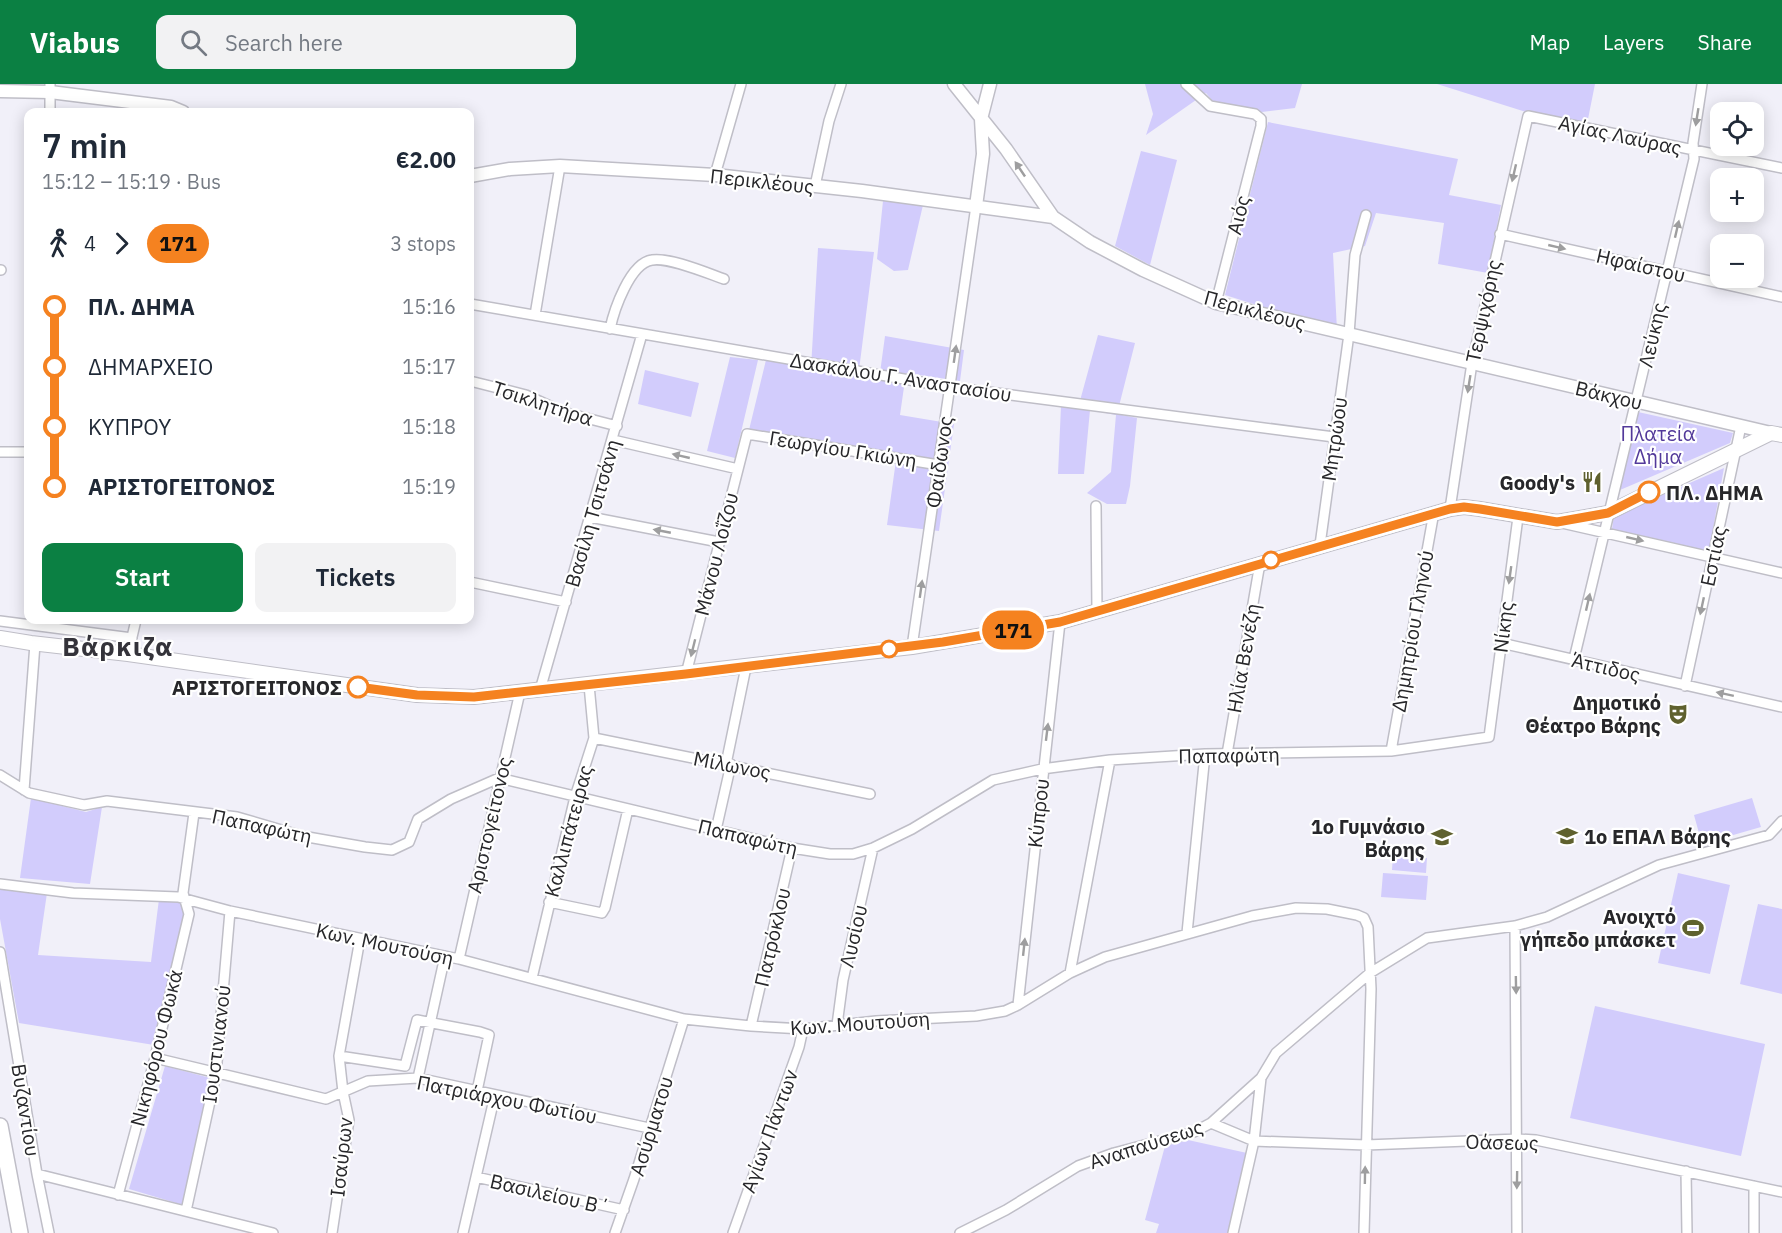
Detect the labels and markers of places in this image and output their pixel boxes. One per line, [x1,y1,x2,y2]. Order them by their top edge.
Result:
place label: Goody's [1499,469,1575,496]
restaurant icon: Goody's [1580,470,1604,494]
place label: ΠΛ. ΔΗΜΑ [1666,479,1763,506]
marker: ΠΛ. ΔΗΜΑ [1638,481,1660,503]
unlabelled marker [1262,551,1280,569]
unlabelled marker [880,640,898,658]
place label: ΑΡΙΣΤΟΓΕΙΤΟΝΟΣ [172,674,342,701]
marker: ΑΡΙΣΤΟΓΕΙΤΟΝΟΣ [347,676,369,698]
place label: Δημοτικό Θέατρο Βάρης [1525,689,1661,739]
theatre icon: Δημοτικό Θέατρο Βάρης [1666,702,1690,726]
place label: 1ο Γυμνάσιο Βάρης [1311,813,1425,863]
place label: 1ο ΕΠΑΛ Βάρης [1584,823,1731,850]
school or university icon: 1ο ΕΠΑΛ Βάρης [1555,824,1579,848]
school or university icon: 1ο Γυμνάσιο Βάρης [1430,825,1454,849]
place label: Ανοιχτό γήπεδο μπάσκετ [1520,903,1676,953]
sports icon: Ανοιχτό γήπεδο μπάσκετ [1681,916,1705,940]

